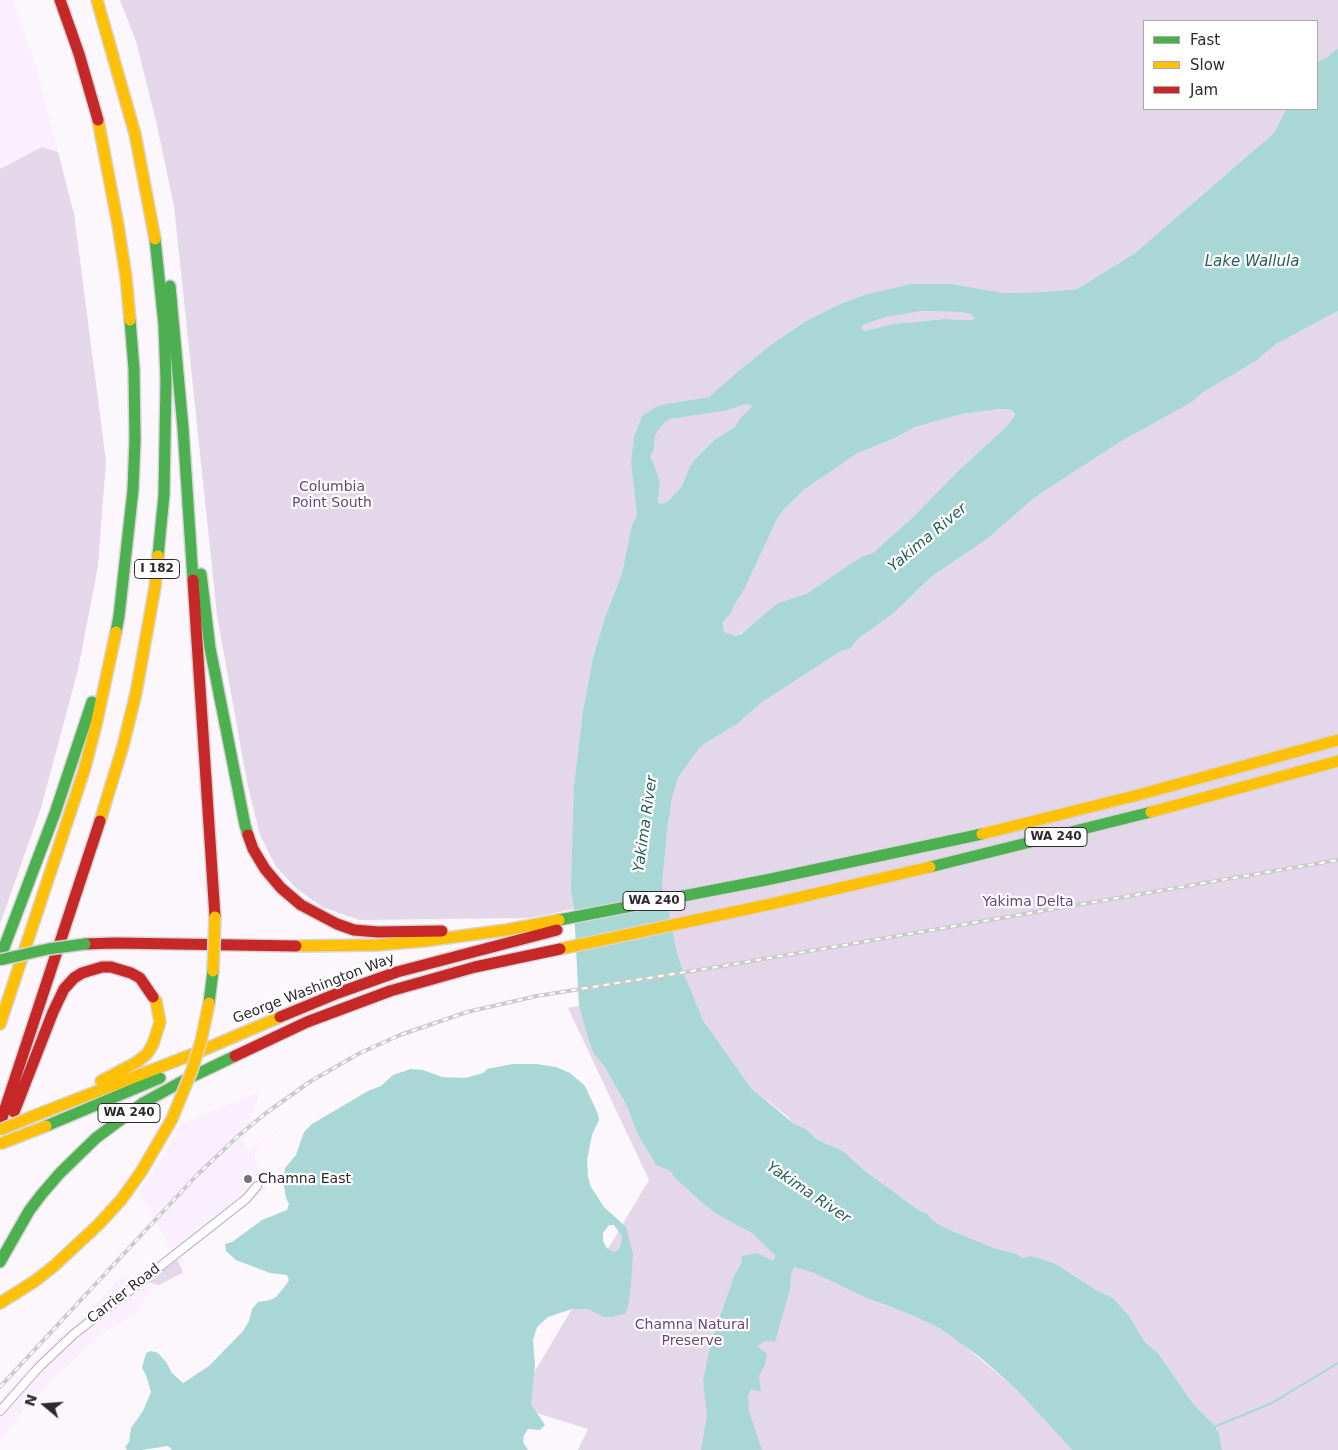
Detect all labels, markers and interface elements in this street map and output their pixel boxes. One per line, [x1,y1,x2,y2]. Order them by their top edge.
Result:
legend [1143,20,1318,110]
text: Fast [1190,31,1220,49]
text: Slow [1190,56,1225,74]
text: Jam [1190,81,1218,99]
water label: Lake Wallula [1205,253,1299,271]
park label: Columbia Point South [292,479,372,512]
water label: Yakima River [885,500,971,576]
road number: I 182 [134,560,180,578]
water label: Yakima River [630,775,662,873]
road number: WA 240 [1025,828,1087,846]
road number: WA 240 [623,891,685,910]
park label: Yakima Delta [982,894,1074,910]
street label: George Washington Way [231,950,397,1028]
road number: WA 240 [98,1104,160,1122]
water label: Yakima River [763,1158,853,1228]
place label: Chamna East [258,1171,351,1187]
marker: Chamna East [242,1173,254,1185]
street label: Carrier Road [84,1260,164,1328]
park label: Chamna Natural Preserve [635,1317,749,1350]
north arrow [20,1380,70,1430]
text: N [21,1392,40,1408]

